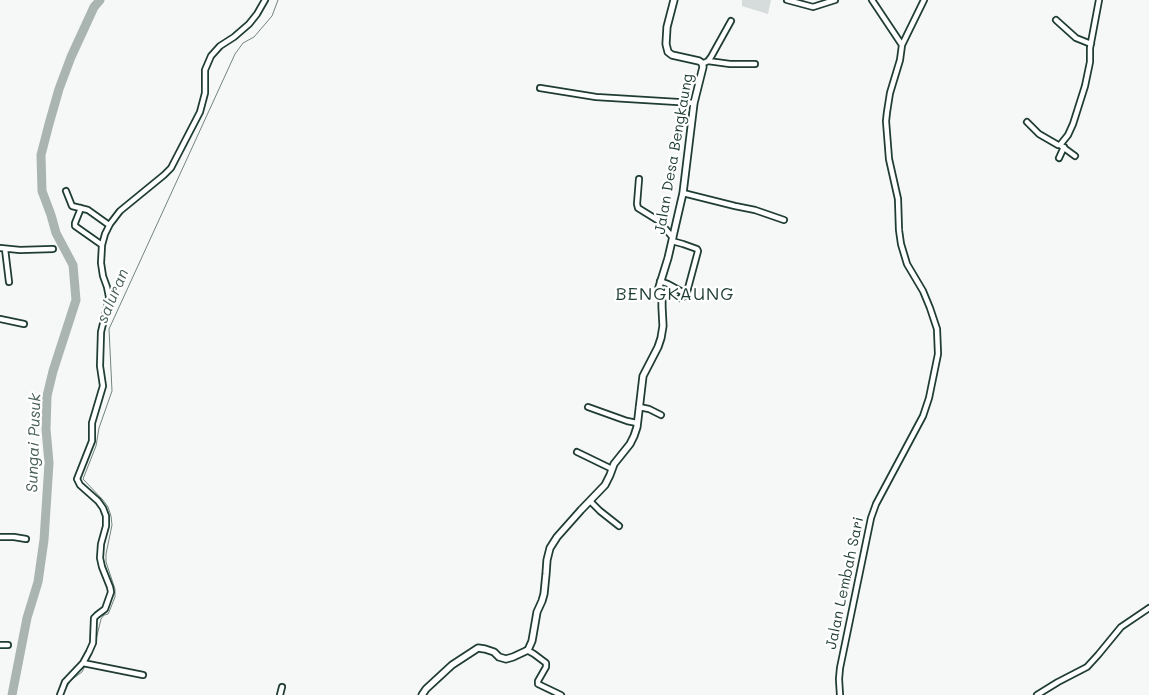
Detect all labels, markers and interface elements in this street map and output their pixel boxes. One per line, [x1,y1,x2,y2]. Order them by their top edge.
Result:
street label: Jalan Desa Bengkaung [651,72,697,236]
water label: saluran [93,266,133,326]
district label: BENGKAUNG [614,283,736,305]
water label: Sungai Pusuk [23,393,45,493]
street label: Jalan Lembah Sari [822,515,868,651]

